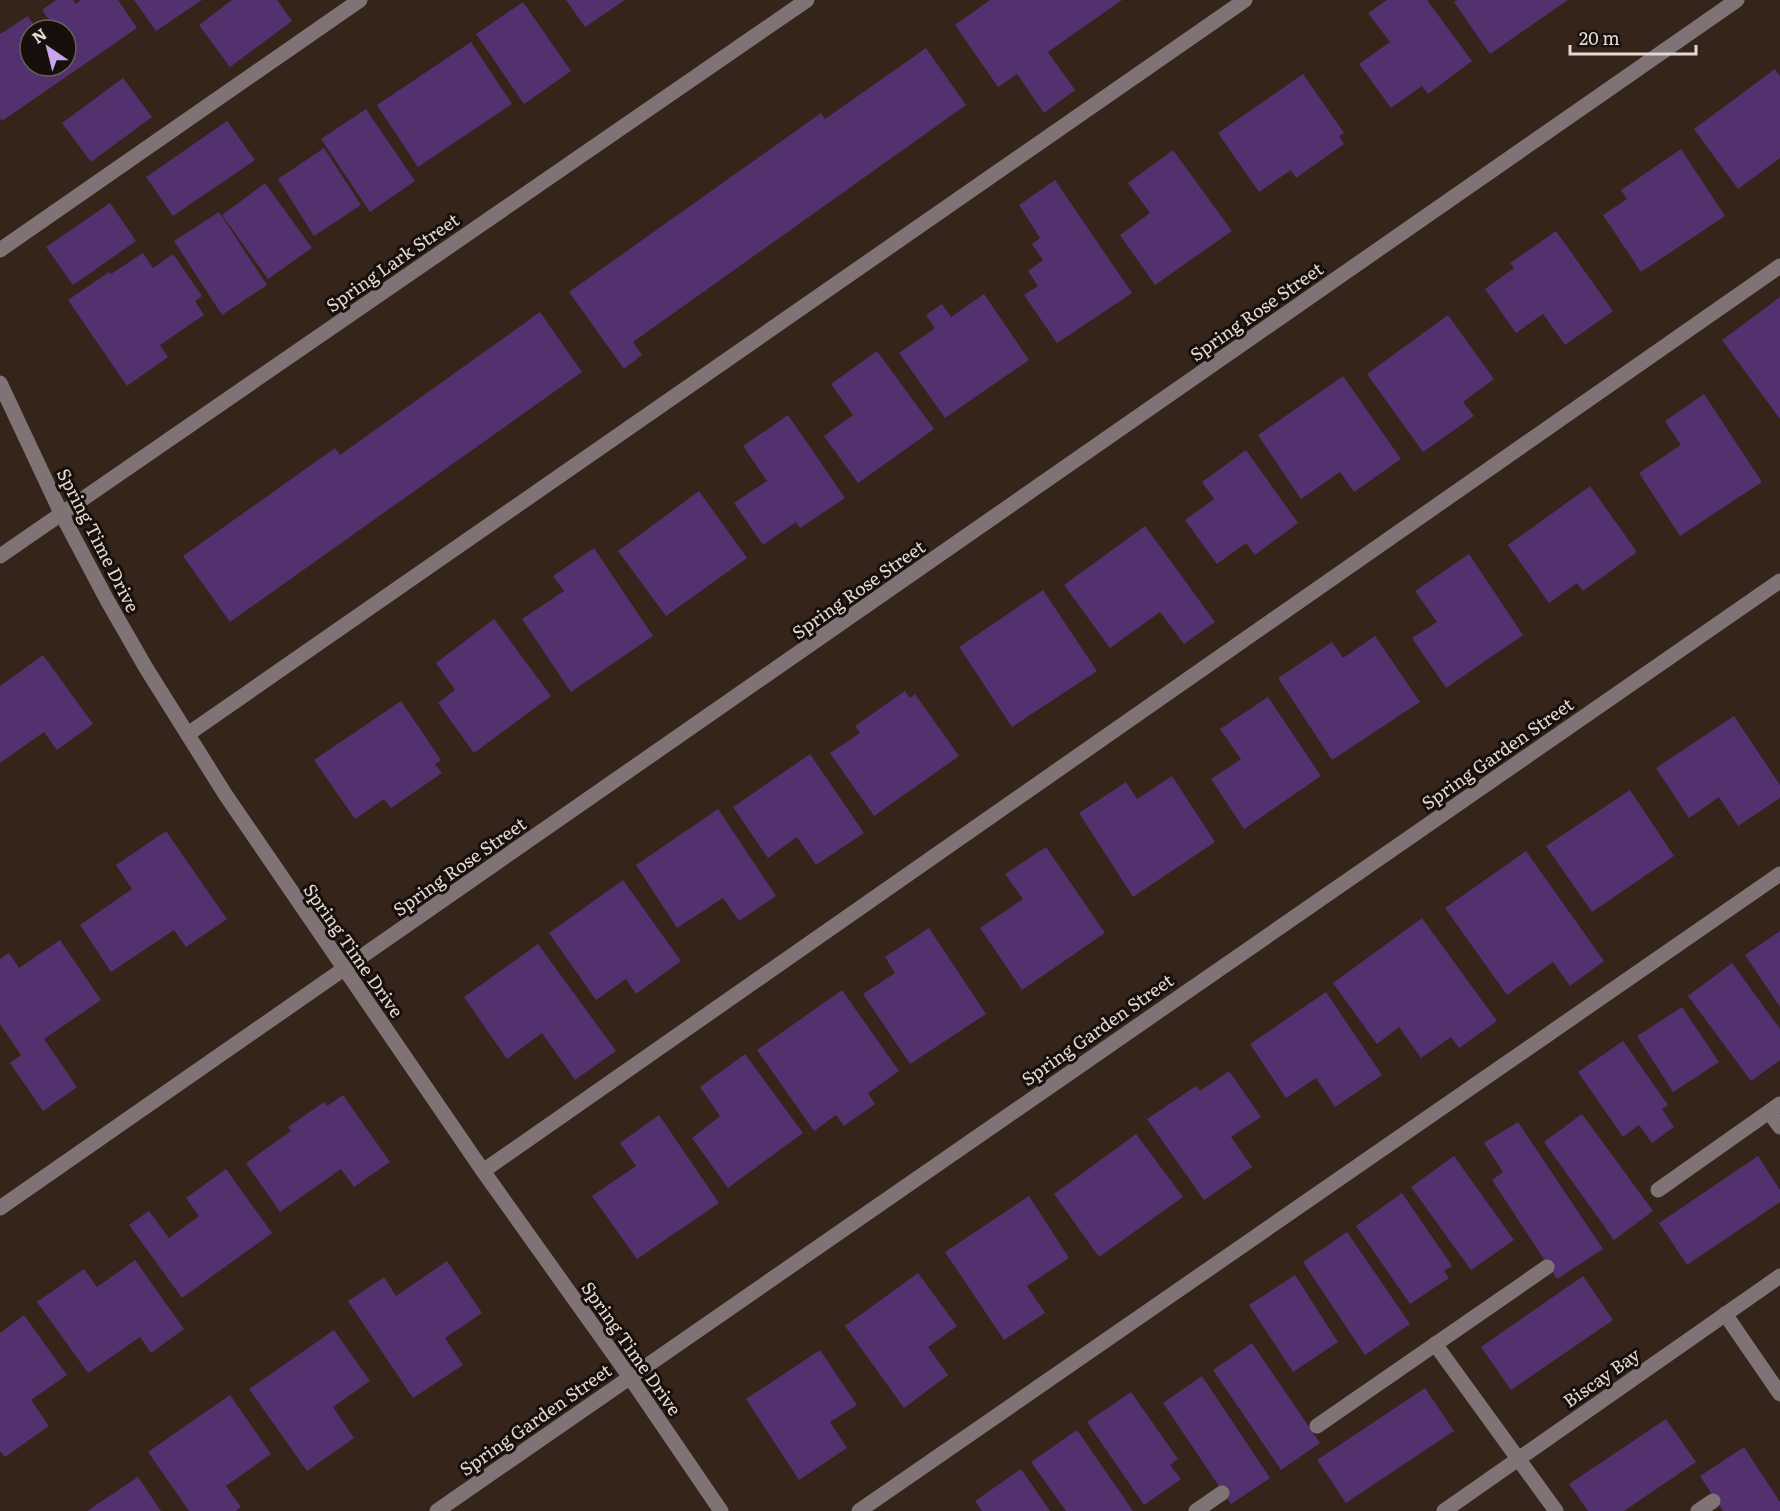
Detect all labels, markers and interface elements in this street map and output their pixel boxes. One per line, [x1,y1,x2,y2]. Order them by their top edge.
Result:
north arrow [18,18,78,78]
scale bar [1570,18,1696,56]
text: N [26,21,51,49]
text: 20 m [1579,24,1620,51]
street label: Spring Lark Street [320,206,465,318]
street label: Spring Rose Street [1184,254,1329,367]
street label: Spring Time Drive [51,463,147,617]
street label: Spring Rose Street [786,532,931,645]
street label: Spring Garden Street [1415,690,1579,816]
street label: Spring Rose Street [387,809,532,922]
street label: Spring Time Drive [298,877,410,1023]
street label: Spring Garden Street [1015,966,1179,1092]
street label: Spring Time Drive [576,1275,688,1421]
street label: Biscay Bay [1557,1340,1646,1413]
street label: Spring Garden Street [453,1356,617,1482]

